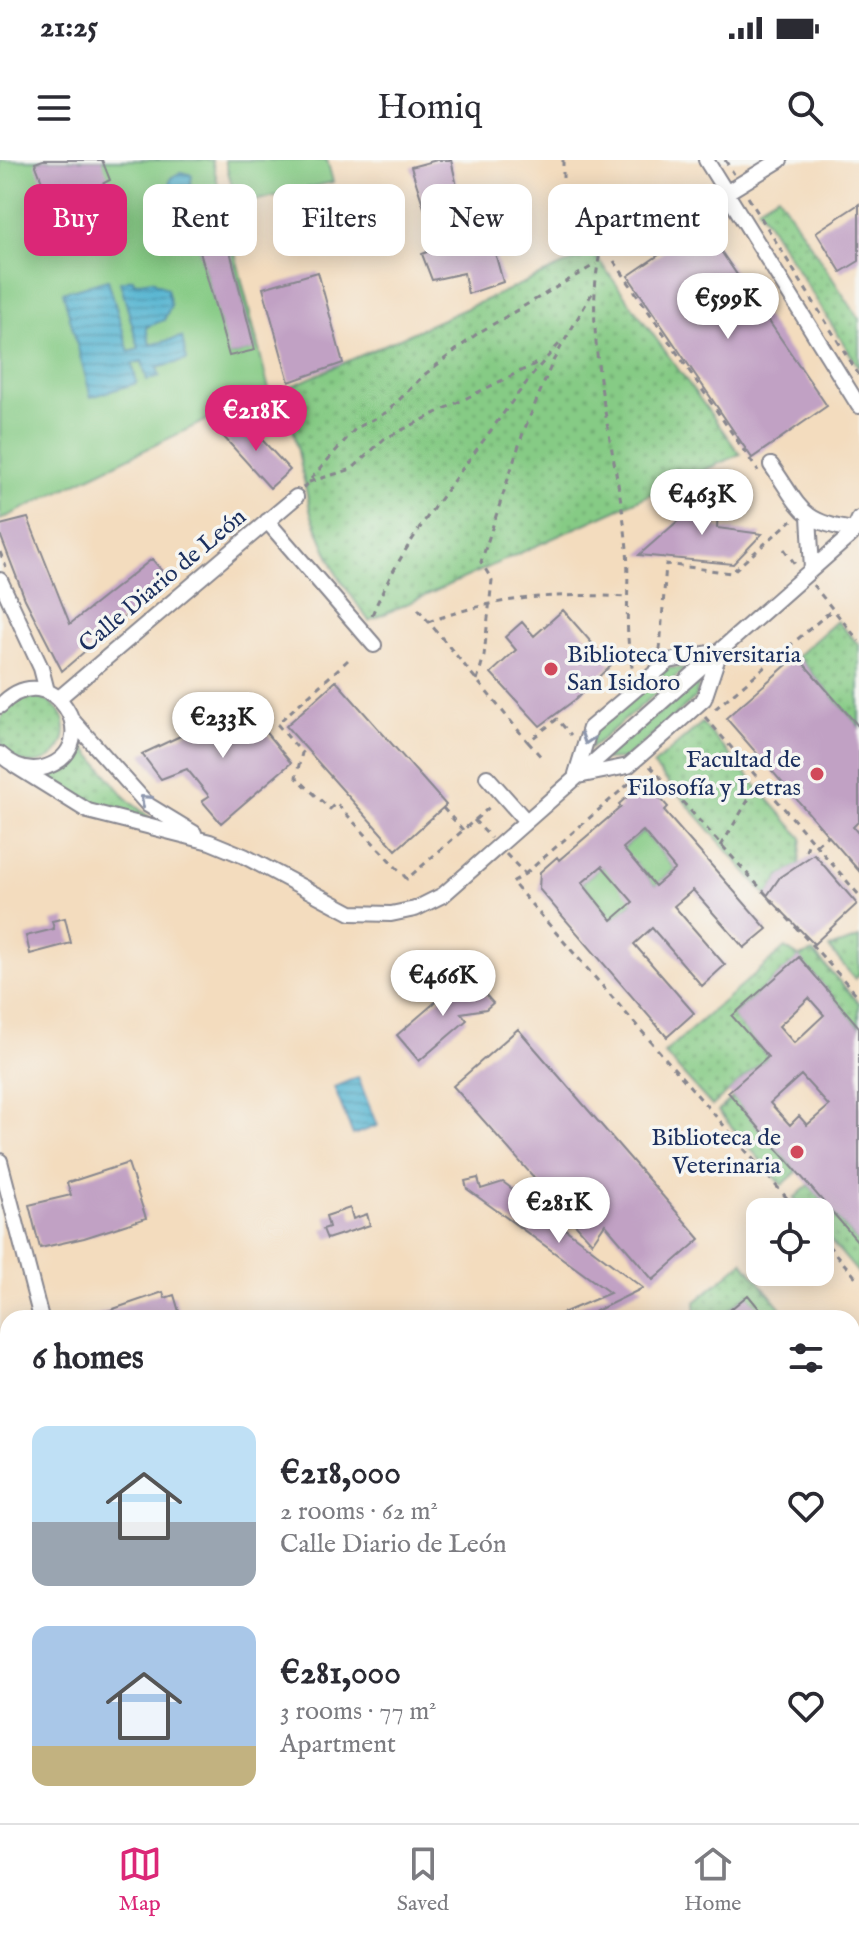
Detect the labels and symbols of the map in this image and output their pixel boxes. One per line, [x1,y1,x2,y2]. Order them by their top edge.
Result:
pin: €599K [672,273,784,341]
pin: €218K [200,385,312,453]
pin: €463K [646,469,758,537]
street label: Calle Diario de León [73,502,253,660]
place label: Biblioteca Universitaria San Isidoro [567,640,802,699]
marker: Biblioteca Universitaria San Isidoro [542,660,560,678]
pin: €233K [167,692,279,760]
one-way arrow [581,732,597,746]
place label: Facultad de Filosofía y Letras [627,745,801,804]
marker: Facultad de Filosofía y Letras [808,765,826,783]
one-way arrow [139,795,154,810]
pin: €466K [387,950,499,1018]
place label: Biblioteca de Veterinaria [651,1123,782,1182]
marker: Biblioteca de Veterinaria [788,1143,806,1161]
pin: €281K [503,1177,615,1245]

